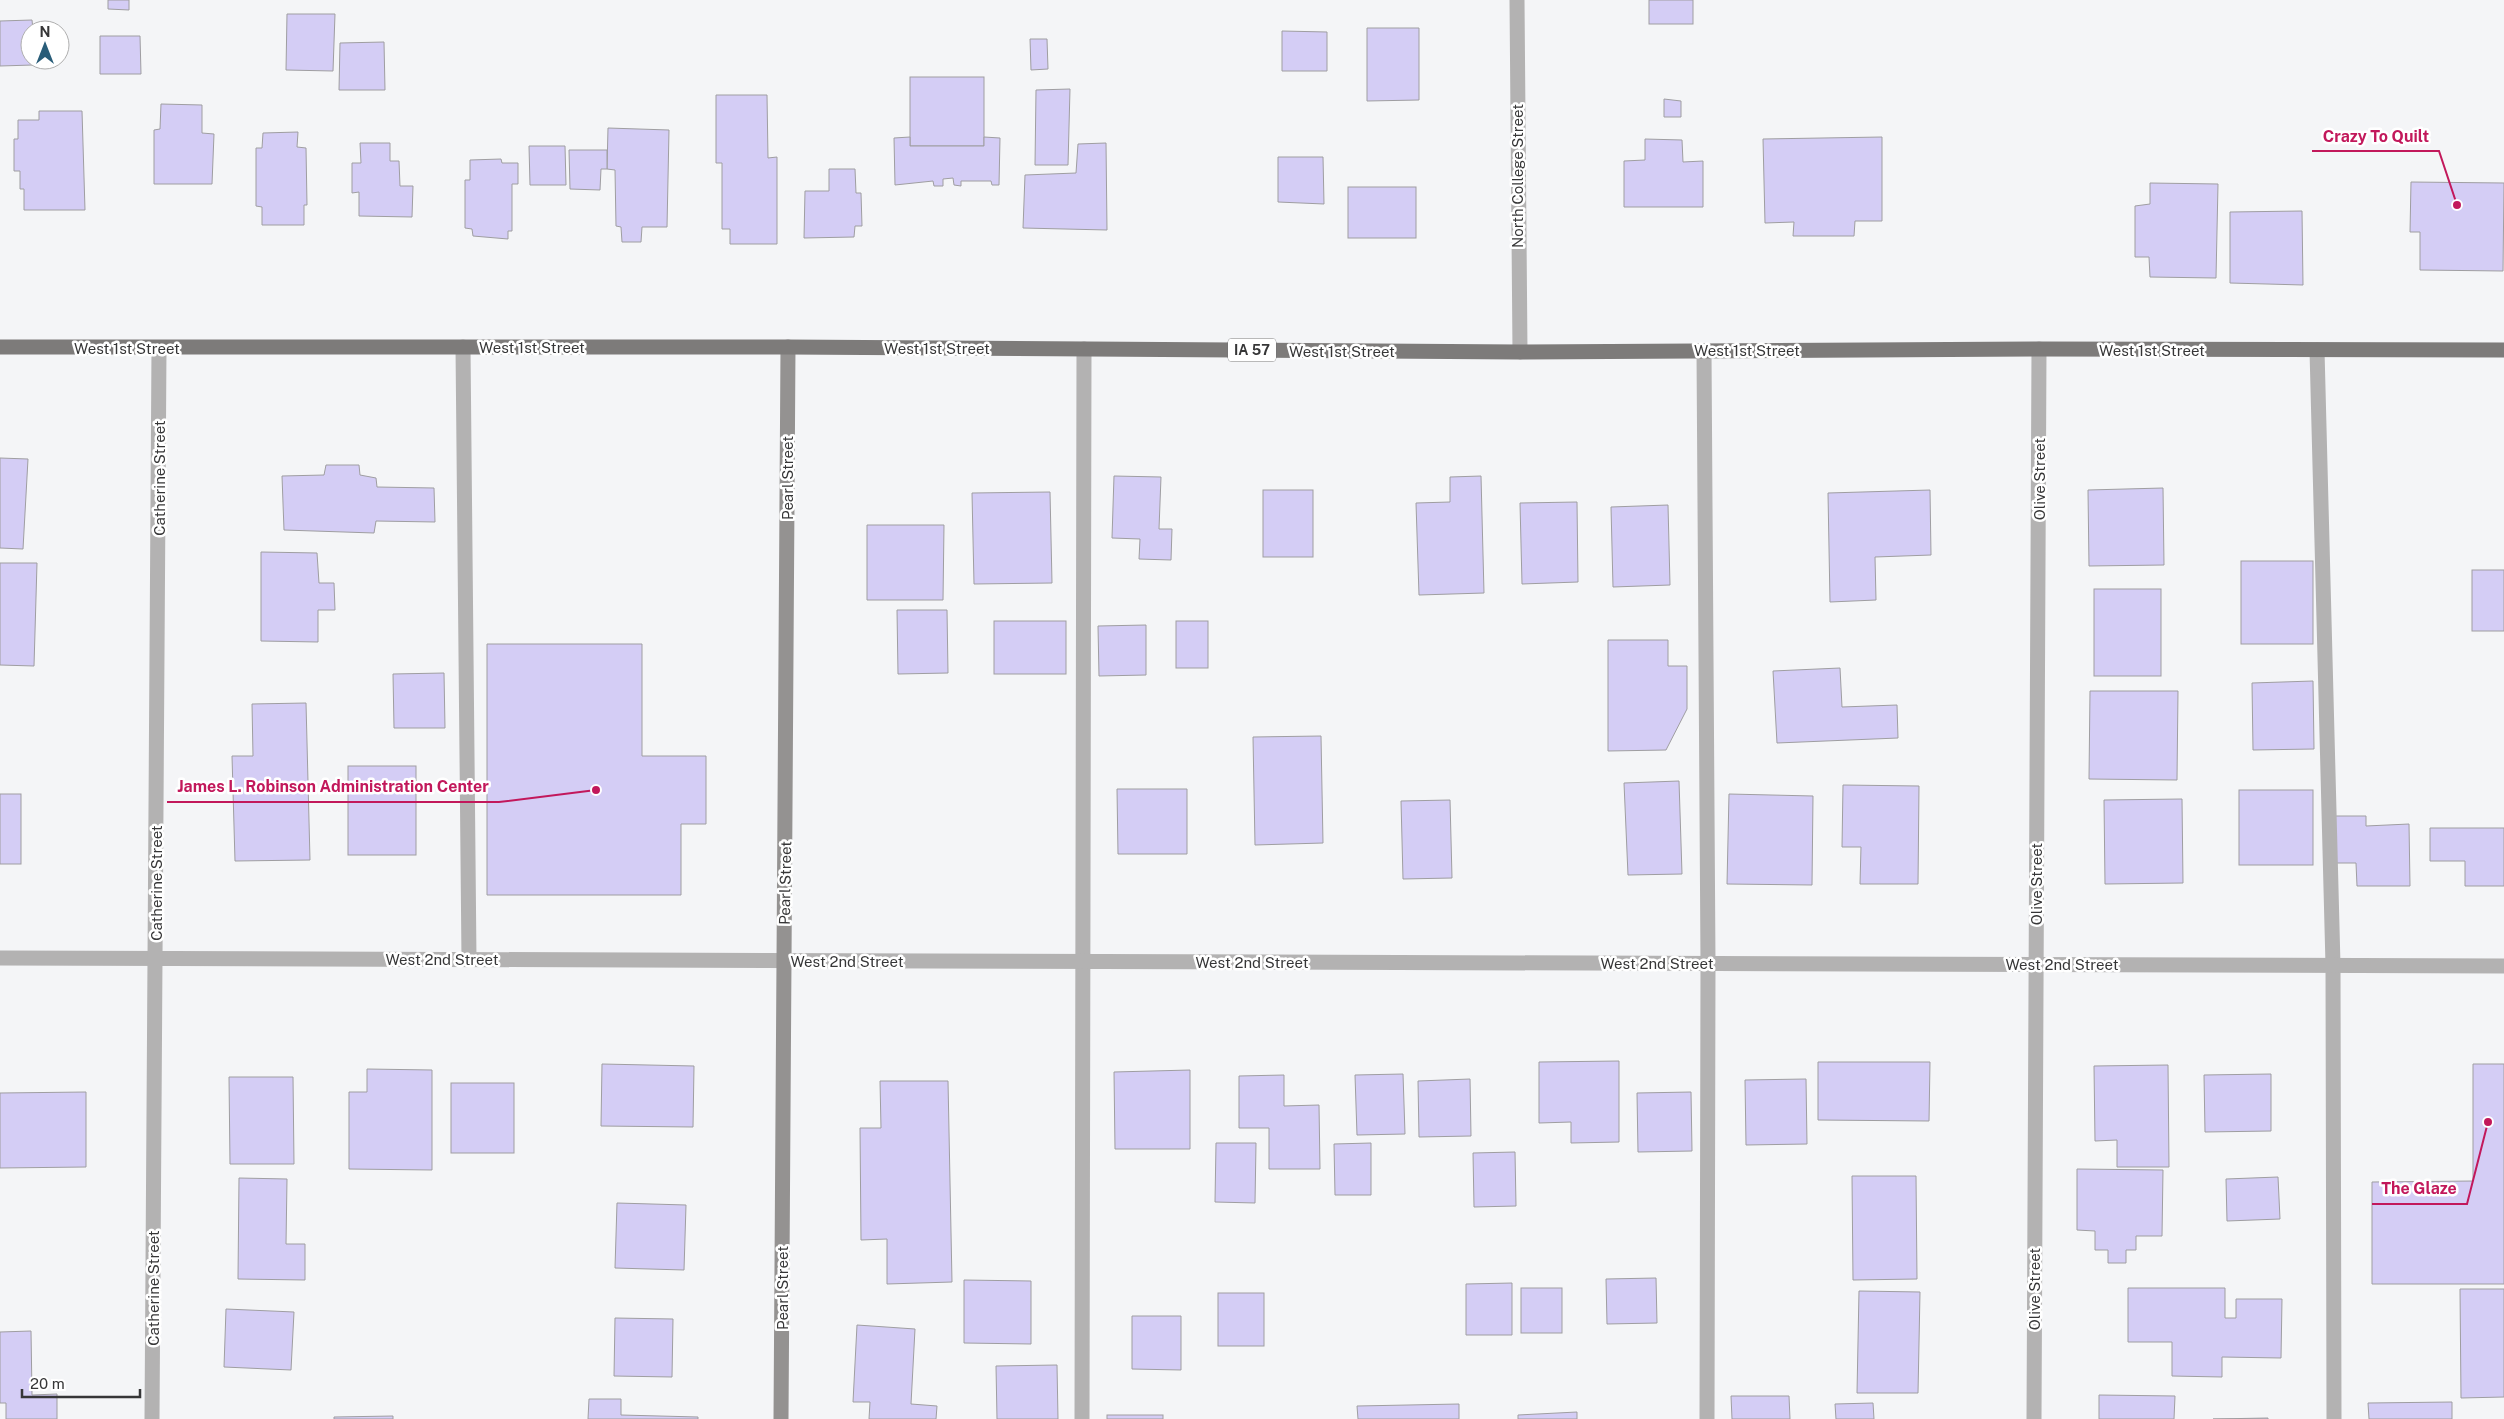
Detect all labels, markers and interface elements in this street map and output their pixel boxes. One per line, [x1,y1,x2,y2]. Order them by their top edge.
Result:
north arrow [20,20,70,70]
text: N [40,24,50,40]
street label: North College Street [1509,104,1526,248]
callout: Crazy To Quilt [2312,120,2439,151]
text: Crazy To Quilt [2323,127,2430,146]
road number: IA 57 [1228,338,1276,362]
street label: West 1st Street [479,339,585,356]
street label: West 1st Street [74,340,180,357]
street label: West 1st Street [884,340,990,357]
street label: West 1st Street [1694,342,1800,359]
street label: West 1st Street [2099,342,2205,359]
street label: West 1st Street [1289,343,1395,360]
street label: Catherine Street [151,420,168,536]
street label: Pearl Street [779,436,796,520]
street label: Olive Street [2031,438,2048,520]
callout: James L. Robinson Administration Center [167,771,499,802]
text: James L. Robinson Administration Center [177,777,489,796]
street label: Catherine Street [148,825,165,941]
street label: Pearl Street [776,841,794,925]
street label: Olive Street [2028,843,2045,925]
street label: West 2nd Street [386,951,499,968]
street label: West 2nd Street [791,953,904,970]
street label: West 2nd Street [1196,954,1309,971]
street label: West 2nd Street [1601,955,1714,972]
street label: West 2nd Street [2006,956,2119,973]
callout: The Glaze [2372,1173,2467,1204]
text: The Glaze [2381,1179,2457,1198]
street label: Catherine Street [145,1230,162,1346]
street label: Pearl Street [774,1246,791,1330]
street label: Olive Street [2026,1248,2043,1330]
scale bar [22,1366,140,1398]
text: 20 m [30,1375,65,1392]

